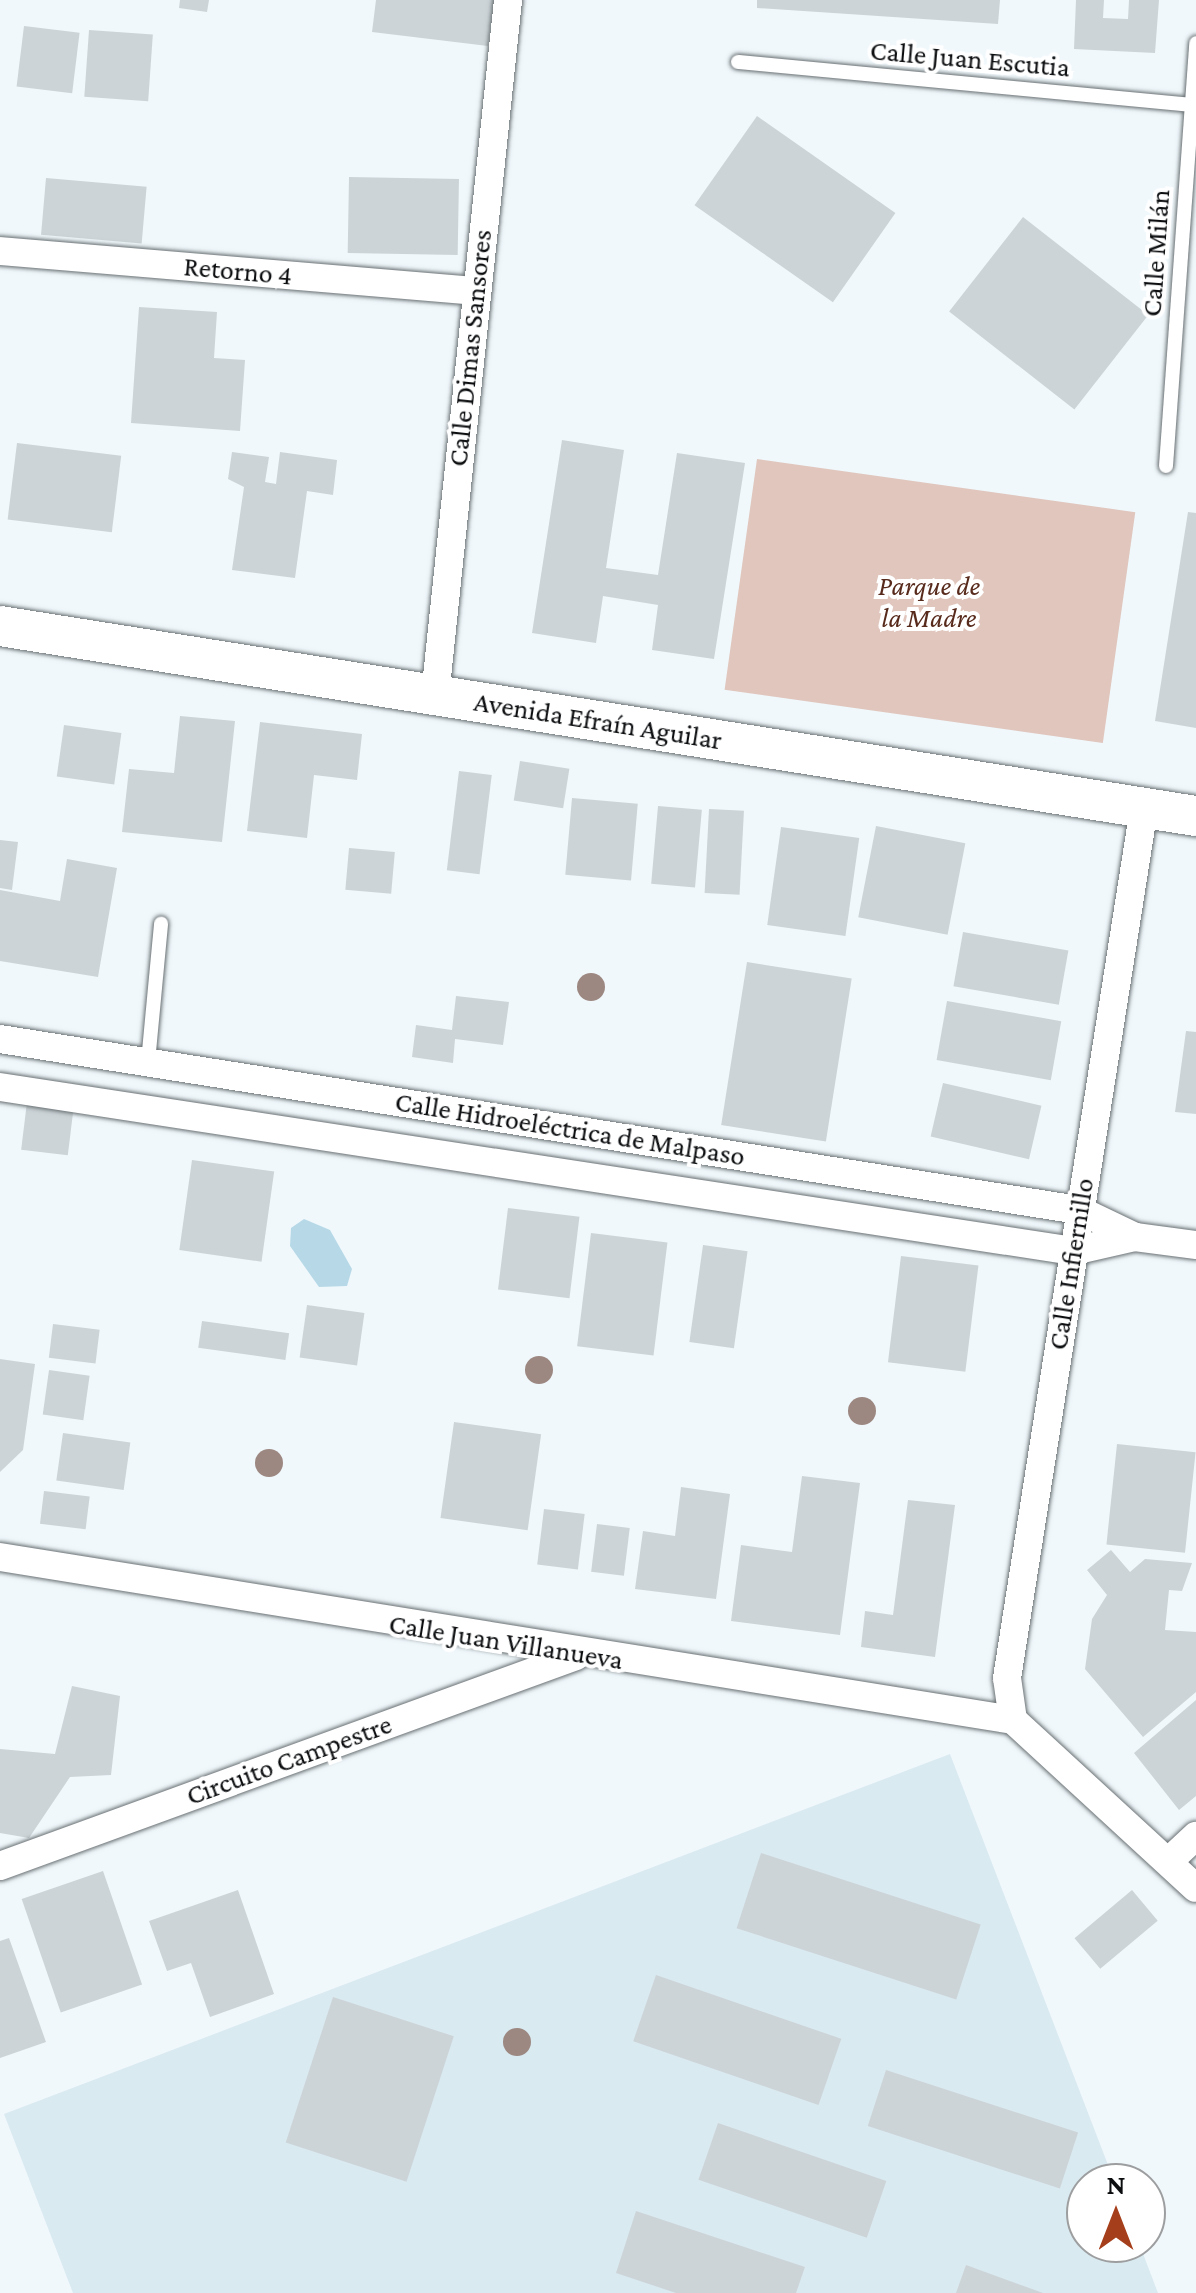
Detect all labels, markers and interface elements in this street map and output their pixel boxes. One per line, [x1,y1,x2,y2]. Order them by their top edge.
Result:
street label: Calle Juan Escutia [869,34,1071,84]
street label: Calle Milán [1135,188,1177,318]
street label: Calle Dimas Sansores [441,228,499,468]
street label: Retorno 4 [182,250,294,292]
park label: Parque de la Madre [878,569,980,635]
street label: Avenida Efraín Aguilar [472,685,724,757]
street label: Calle Hidroeléctrica de Malpaso [393,1085,747,1173]
street label: Calle Infiernillo [1041,1176,1101,1352]
street label: Calle Juan Villanueva [387,1607,625,1677]
street label: Circuito Campestre [182,1707,396,1813]
north arrow [1066,2163,1166,2263]
text: N [1106,2169,1126,2200]

